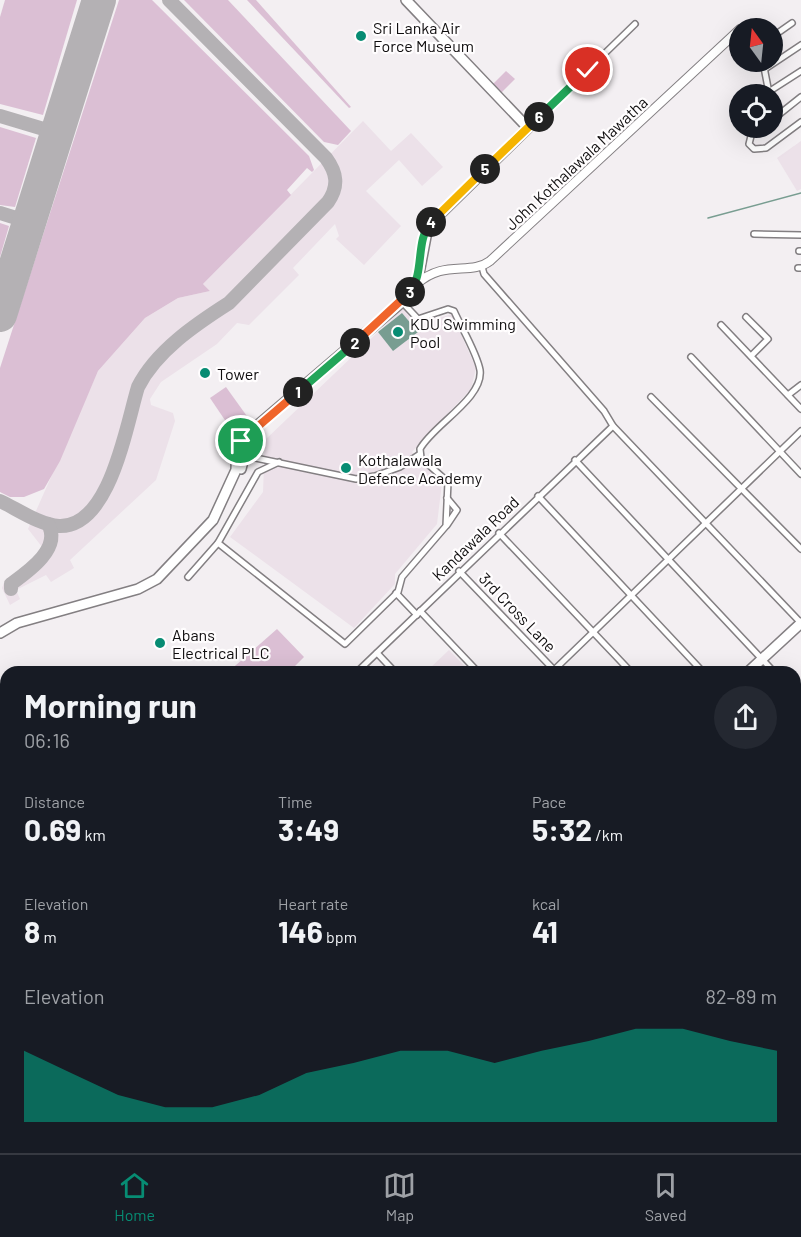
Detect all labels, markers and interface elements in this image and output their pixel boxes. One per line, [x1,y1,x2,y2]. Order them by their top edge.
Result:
place label: Sri Lanka Air Force Museum [373,18,474,55]
north arrow [729,18,783,72]
map controls [729,18,783,138]
marker: Sri Lanka Air Force Museum [354,29,368,43]
pin [562,44,613,95]
icon: check [571,53,604,86]
button: locate [729,84,783,138]
street label: John Kothalawala Mawatha [501,92,651,234]
pin: 6 [524,102,554,132]
text: 6 [535,107,543,126]
pin: 5 [470,154,500,184]
text: 5 [481,159,489,178]
pin: 4 [416,207,446,237]
text: 4 [426,212,436,231]
pin: 3 [395,277,425,307]
text: 3 [406,282,414,301]
place label: KDU Swimming Pool [410,314,516,351]
marker: KDU Swimming Pool [391,325,405,339]
pin: 2 [340,328,370,358]
text: 2 [351,333,359,352]
place label: Tower [217,364,259,383]
marker: Tower [198,366,212,380]
pin: 1 [283,377,313,407]
text: 1 [295,382,301,401]
pin [215,415,266,466]
icon: arrive [224,424,257,457]
place label: Kothalawala Defence Academy [358,450,483,487]
marker: Kothalawala Defence Academy [339,461,353,475]
street label: Kandawala Road [428,492,522,584]
street label: 3rd Cross Lane [475,568,561,656]
place label: Abans Electrical PLC [172,625,270,662]
marker: Abans Electrical PLC [153,636,167,650]
text: Morning run [24,685,197,725]
button: share [714,686,777,749]
text: 06:16 [24,728,70,752]
text: Distance [24,792,85,811]
text: Time [278,792,313,811]
text: Pace [532,792,566,811]
text: 0.69 [24,811,81,847]
text: 3:49 [278,811,339,847]
text: 5:32 [532,811,592,847]
text: km [81,825,106,844]
text: /km [592,825,623,844]
text: Elevation [24,894,88,913]
text: Heart rate [278,894,348,913]
text: kcal [532,894,560,913]
text: 8 [24,913,40,949]
text: 146 [278,913,323,949]
text: 41 [532,913,558,949]
text: m [40,927,57,946]
text: bpm [323,927,357,946]
text: Elevation [24,984,105,1008]
text: 82–89 m [705,984,777,1008]
tab: Home [114,1169,155,1224]
tab: Map [383,1169,416,1224]
tab: Saved [645,1169,687,1224]

